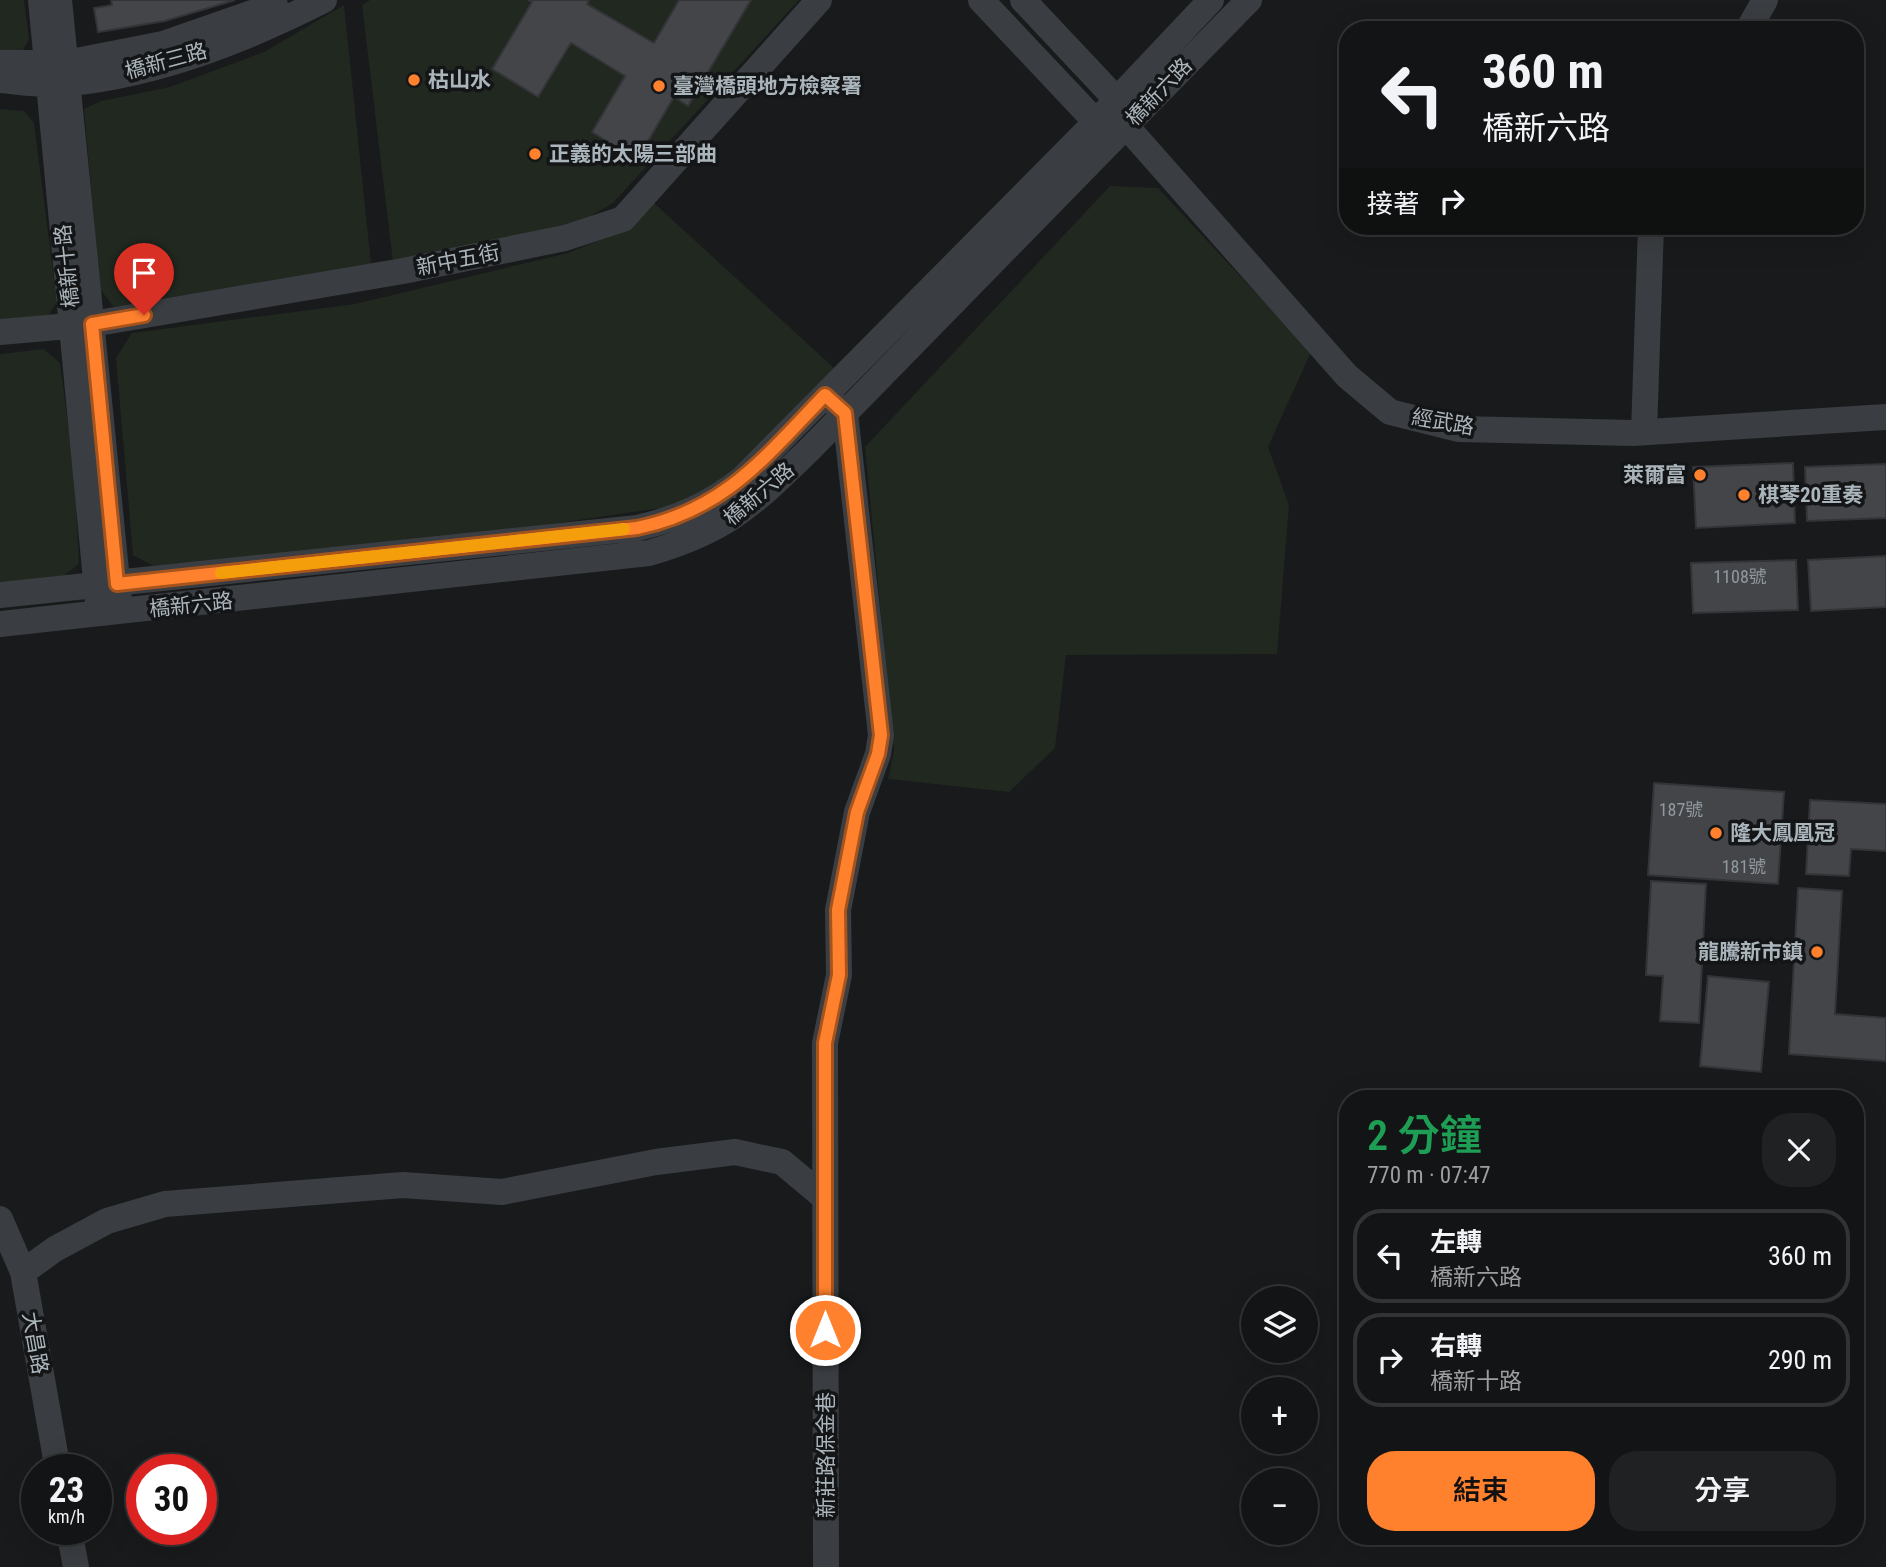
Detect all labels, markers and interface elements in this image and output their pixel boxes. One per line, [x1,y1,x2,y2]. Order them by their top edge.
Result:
street label: 橋新三路 [122,39,210,83]
text: 360 m [1482,43,1604,100]
icon: left [1367,49,1458,140]
street label: 橋新六路 [1121,53,1197,131]
place label: 枯山水 [428,68,491,92]
marker: 枯山水 [406,72,422,88]
place label: 臺灣橋頭地方檢察署 [673,74,862,98]
marker: 臺灣橋頭地方檢察署 [651,78,667,94]
text: 橋新六路 [1482,109,1610,147]
place label: 正義的太陽三部曲 [549,142,717,166]
marker: 正義的太陽三部曲 [527,146,543,162]
icon: right [1433,182,1471,220]
text: 接著 [1367,189,1419,219]
street label: 橋新十路 [51,223,83,309]
street label: 新中五街 [414,240,502,280]
pin [114,243,174,315]
icon: arrive [125,254,163,292]
street label: 經武路 [1410,405,1476,439]
street label: 橋新六路 [719,458,799,530]
place label: 萊爾富 [1623,463,1686,487]
marker: 萊爾富 [1692,467,1708,483]
place label: 棋琴20重奏 [1758,483,1863,507]
marker: 棋琴20重奏 [1736,487,1752,503]
house number: 1108號 [1713,566,1767,587]
street label: 橋新六路 [148,589,234,621]
house number: 187號 [1659,799,1703,820]
place label: 隆大鳳凰冠 [1730,821,1835,845]
marker: 隆大鳳凰冠 [1708,825,1724,841]
house number: 181號 [1722,856,1766,877]
place label: 龍騰新市鎮 [1698,940,1803,964]
marker: 龍騰新市鎮 [1809,944,1825,960]
text: 2 分鐘 [1367,1111,1482,1160]
button: close [1762,1113,1836,1187]
text: 770 m · 07:47 [1367,1162,1491,1189]
text: 左轉 [1430,1227,1482,1257]
icon: left [1371,1237,1409,1275]
text: 360 m [1768,1241,1832,1271]
text: 橋新六路 [1430,1264,1522,1291]
map controls [1241,1286,1318,1545]
button: layers [1241,1286,1318,1363]
position arrow [788,1293,862,1367]
street label: 大昌路 [18,1310,52,1376]
text: 右轉 [1430,1331,1482,1361]
icon: right [1371,1341,1409,1379]
text: 290 m [1768,1345,1832,1375]
text: 橋新十路 [1430,1368,1522,1395]
button: + [1241,1377,1318,1454]
street label: 新莊路保金巷 [814,1392,838,1518]
button: 結束 [1367,1451,1595,1531]
button: 分享 [1609,1451,1836,1531]
speed limit sign: 30 [126,1454,217,1545]
button: − [1241,1468,1318,1545]
text: 23 [49,1470,84,1511]
text: km/h [48,1506,85,1527]

